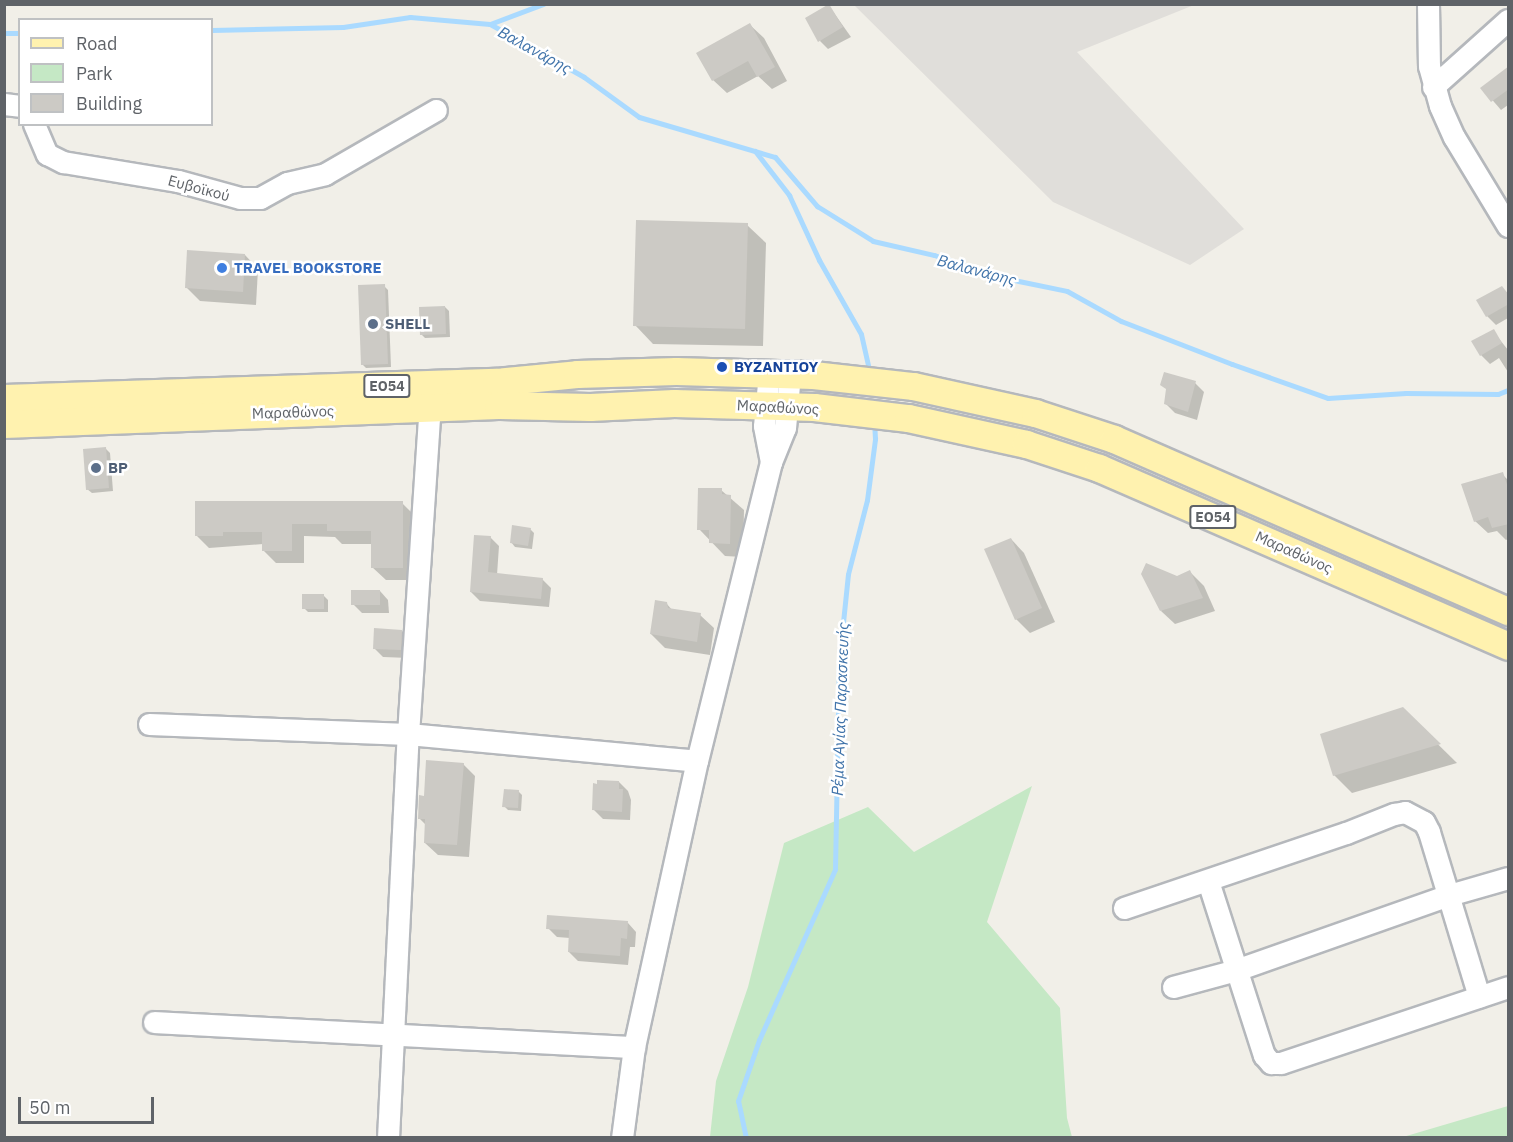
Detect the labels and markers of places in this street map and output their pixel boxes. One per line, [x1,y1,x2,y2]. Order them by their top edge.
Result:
place label: TRAVEL BOOKSTORE [234,259,382,277]
marker: TRAVEL BOOKSTORE [215,261,229,275]
place label: SHELL [385,315,430,333]
marker: SHELL [366,317,380,331]
place label: ΒΥΖΑΝΤΙΟΥ [734,358,818,376]
marker: ΒΥΖΑΝΤΙΟΥ [715,360,729,374]
place label: BP [108,459,128,477]
marker: BP [89,461,103,475]

